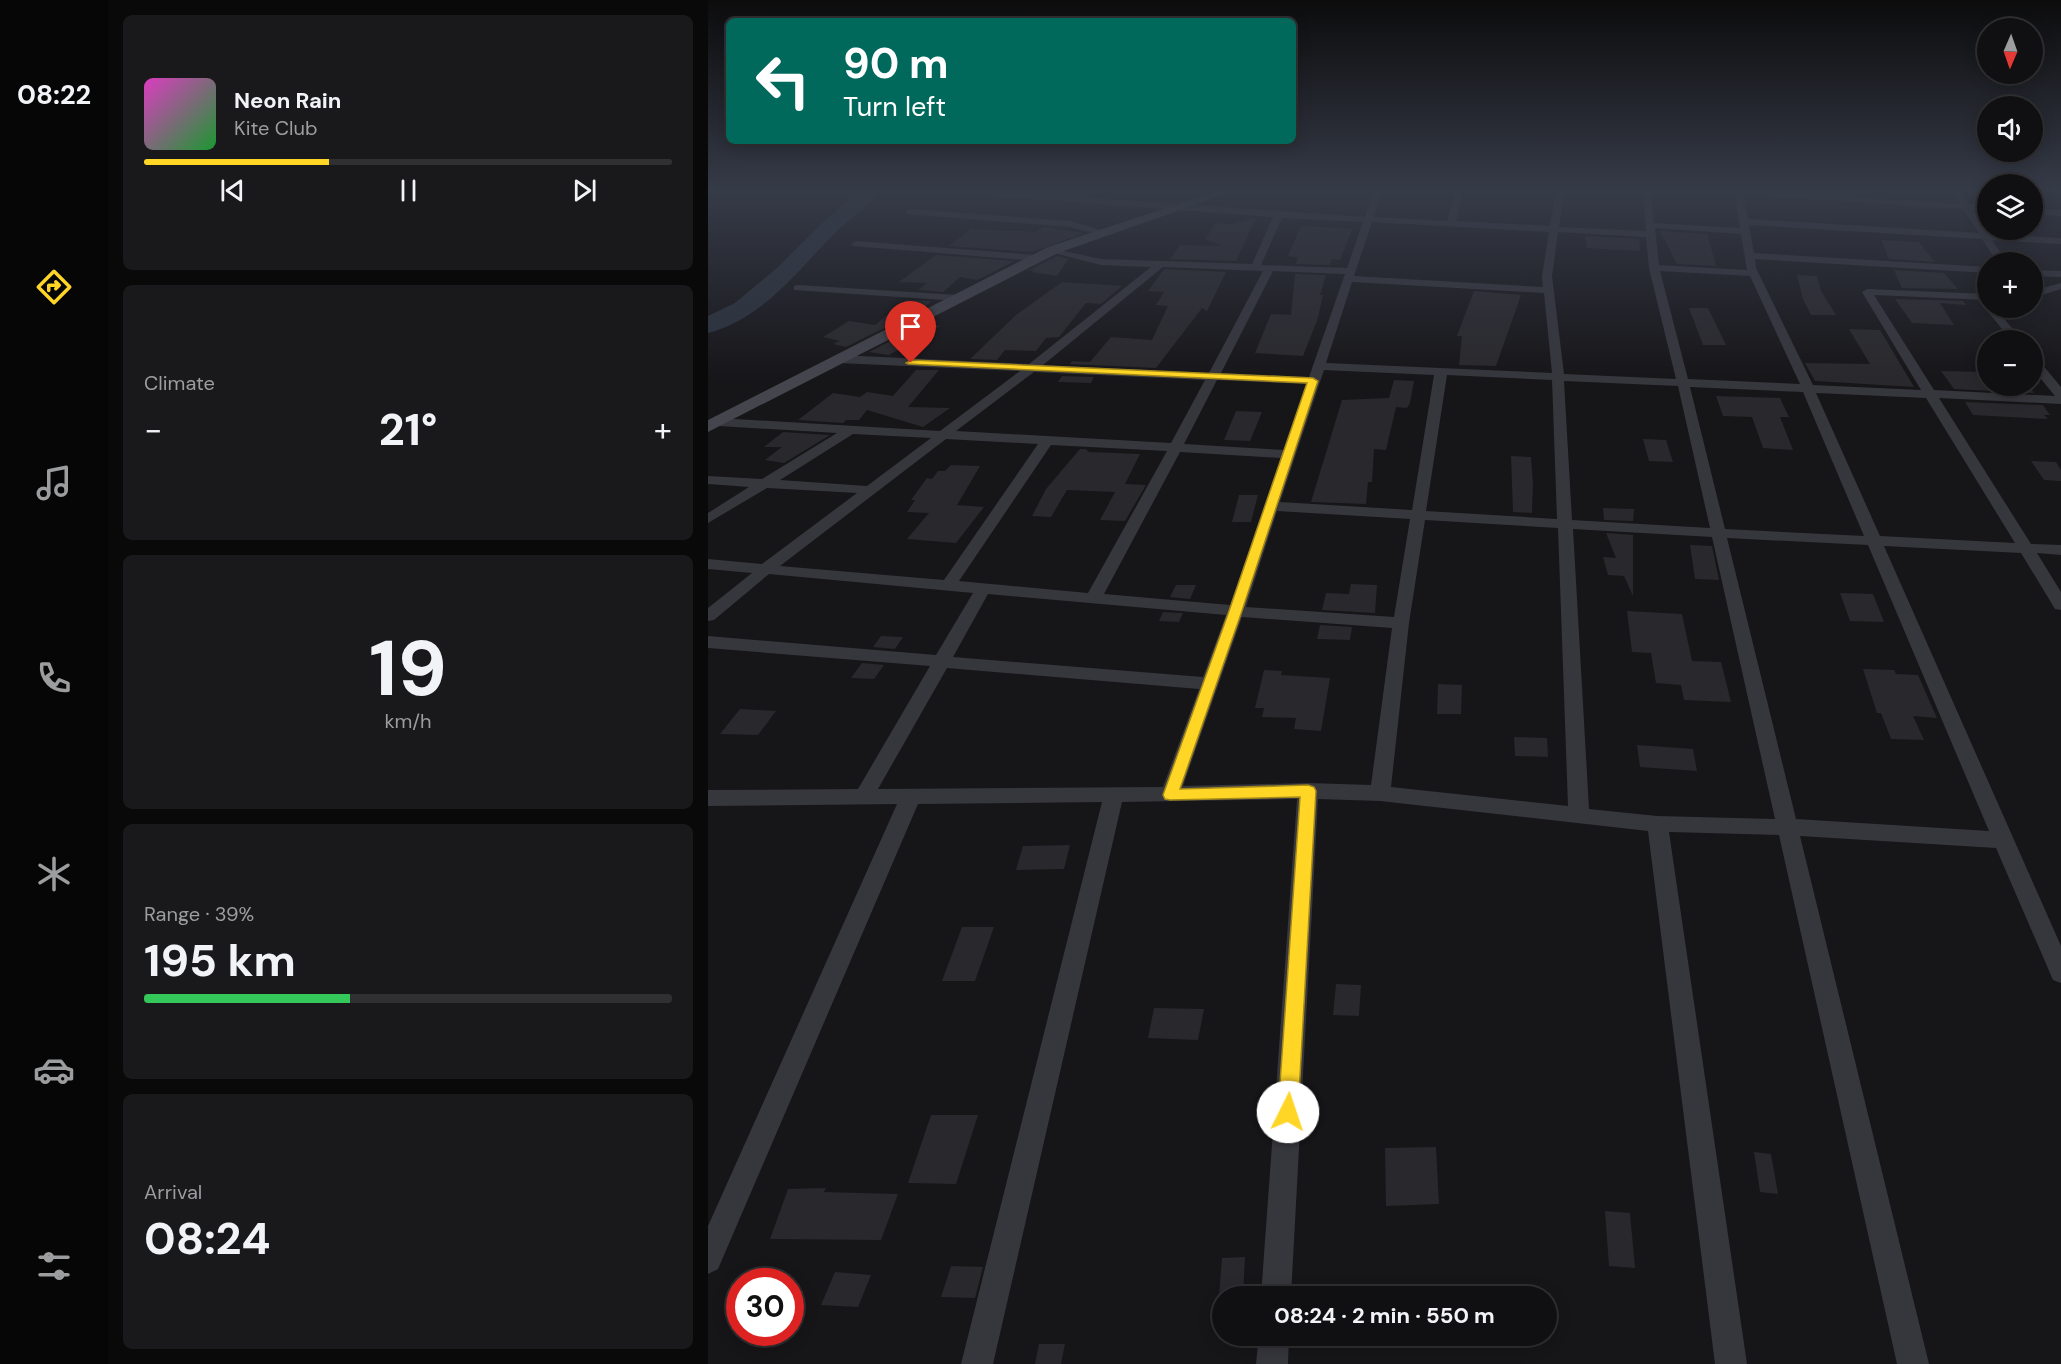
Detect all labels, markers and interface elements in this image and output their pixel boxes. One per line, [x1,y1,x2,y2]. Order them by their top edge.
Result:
north arrow [1977,18,2043,84]
map controls [1977,18,2043,396]
text: 90 m [843,36,949,91]
icon: left [744,42,822,120]
text: 08:22 [17,77,91,112]
text: Neon Rain [234,86,341,115]
text: Turn left [843,89,946,124]
button: sound [1977,96,2043,162]
text: Kite Club [234,115,318,141]
icon: previous [216,174,249,207]
icon: pause [392,174,425,207]
icon: next [568,174,601,207]
button: layers [1977,174,2043,240]
button: + [1977,252,2043,318]
icon: directions [33,266,75,308]
pin [885,301,936,363]
icon: arrive [894,310,927,343]
button: − [1977,330,2043,396]
text: Climate [144,370,215,396]
text: 21° [379,400,437,459]
text: − [144,408,162,451]
text: + [654,408,672,451]
icon: music [33,462,75,504]
text: 19 [369,618,447,719]
icon: phone [33,657,75,699]
text: km/h [384,708,432,734]
icon: climate [33,853,75,895]
text: Range · 39% [144,901,254,927]
text: 195 km [144,931,296,990]
icon: car [33,1049,75,1091]
position arrow [1256,1080,1320,1144]
text: Arrival [144,1179,202,1205]
text: 08:24 [144,1209,271,1268]
icon: filters [33,1245,75,1287]
speed limit sign: 30 [726,1268,804,1346]
text: 08:24 · 2 min · 550 m [1274,1301,1495,1330]

